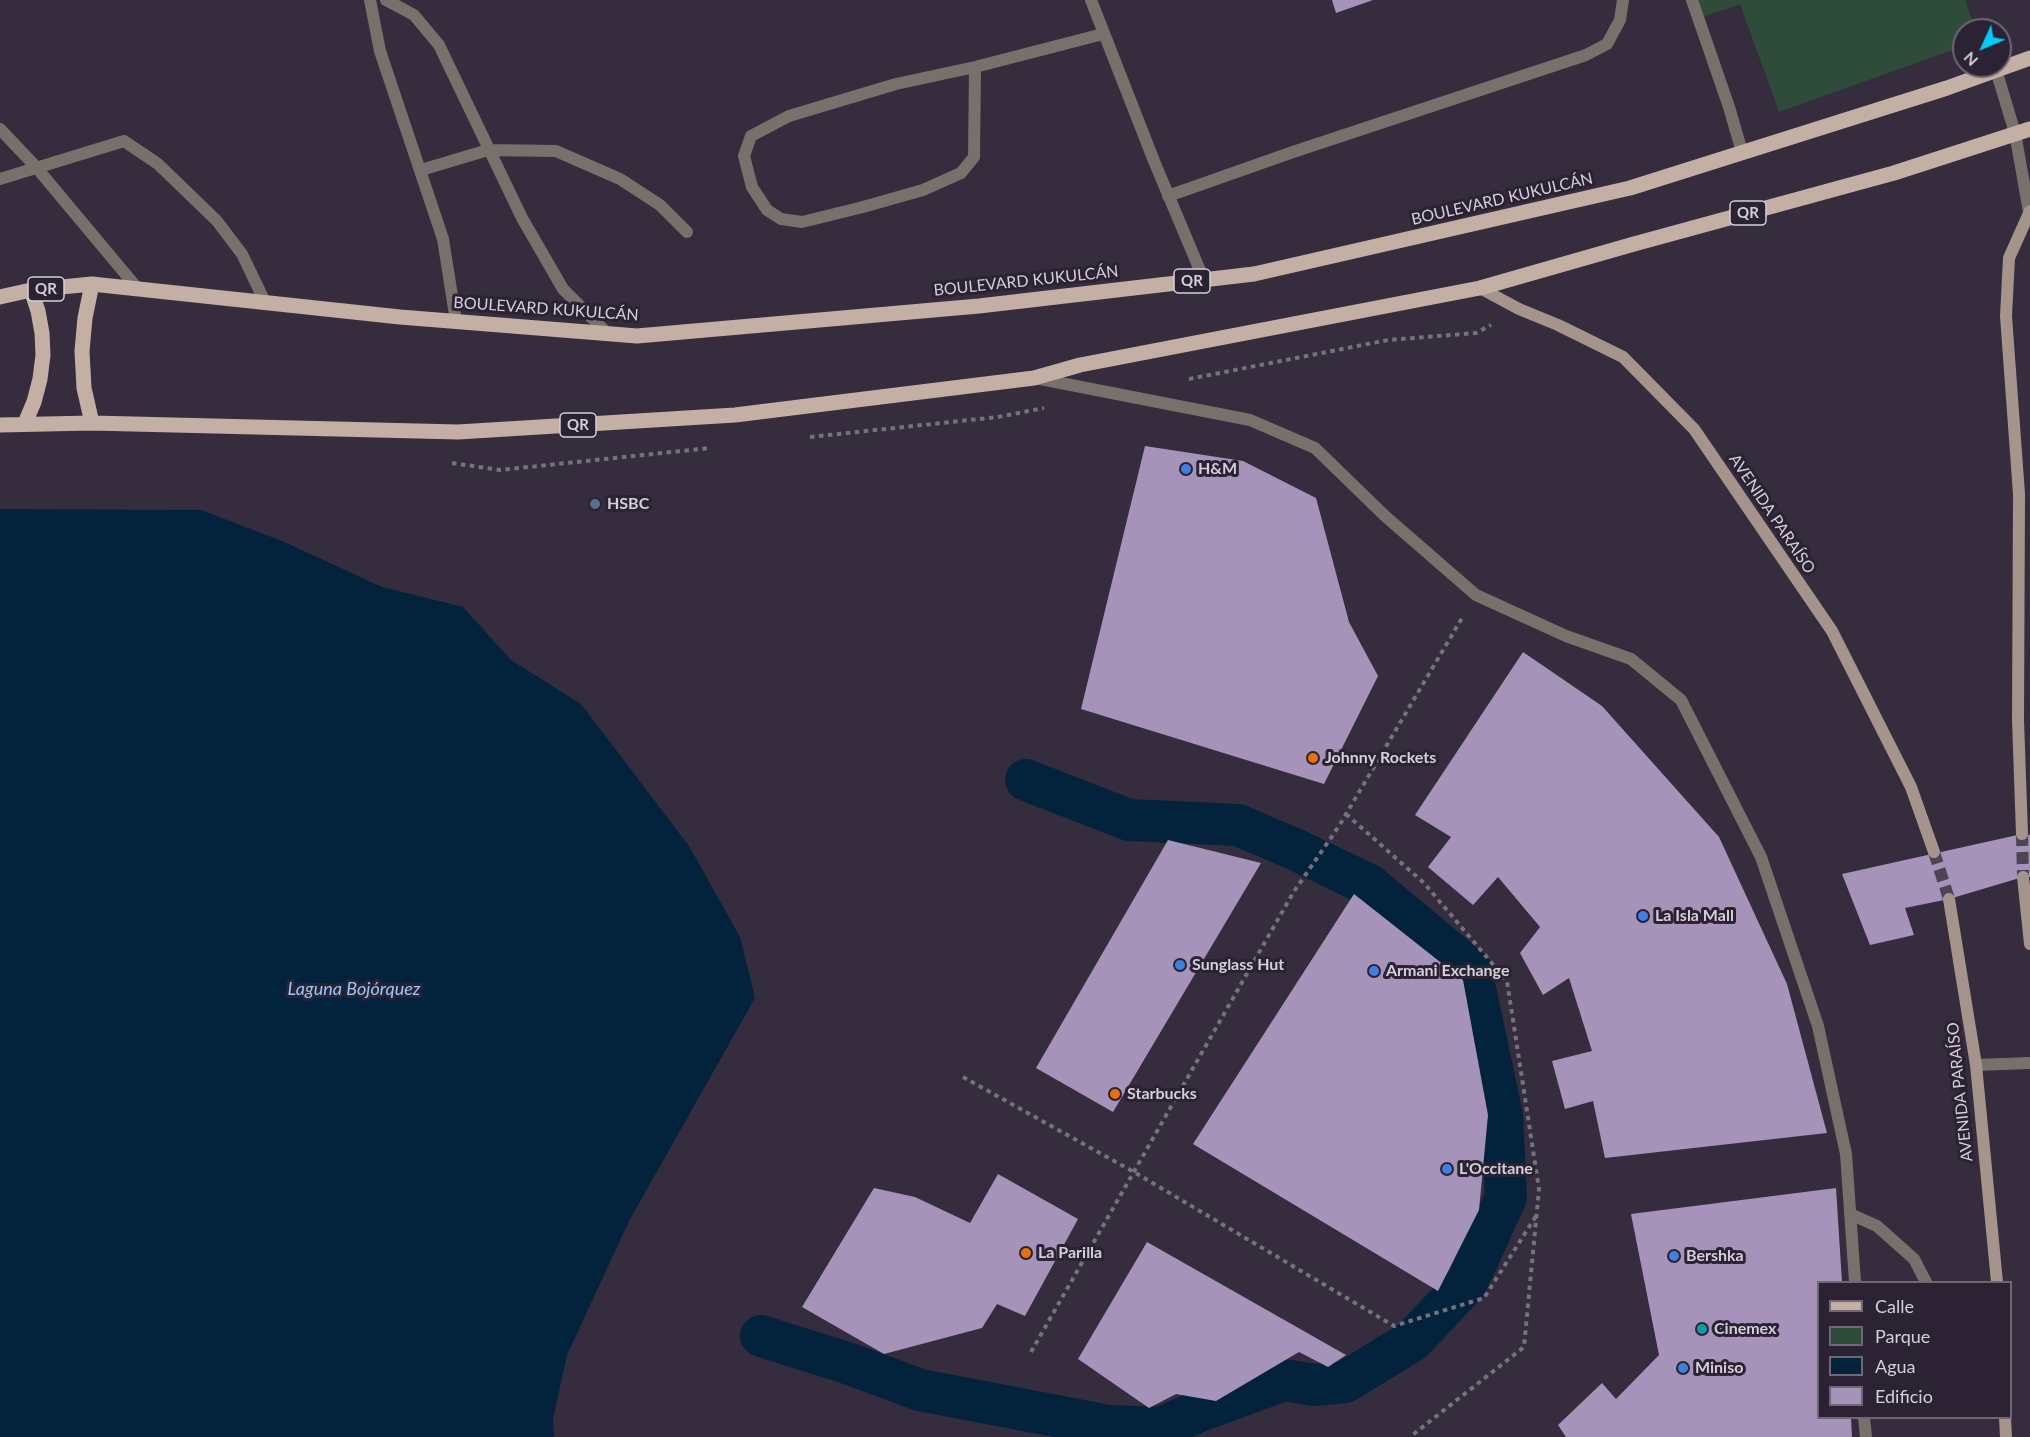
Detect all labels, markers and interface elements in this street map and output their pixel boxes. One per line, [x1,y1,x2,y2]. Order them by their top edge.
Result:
north arrow [1952,18,2012,78]
text: N [1959,48,1981,71]
street label: BOULEVARD KUKULCÁN [1409,169,1595,229]
road number: QR [1730,201,1766,225]
street label: BOULEVARD KUKULCÁN [933,262,1119,300]
road number: QR [1174,269,1210,293]
road number: QR [28,277,64,301]
street label: BOULEVARD KUKULCÁN [453,293,639,325]
road number: QR [560,413,596,437]
street label: AVENIDA PARAÍSO [1725,451,1819,577]
place label: H&M [1198,459,1237,479]
marker: H&M [1179,462,1193,476]
place label: HSBC [607,494,649,514]
marker: HSBC [588,497,602,511]
place label: Johnny Rockets [1325,748,1436,768]
marker: Johnny Rockets [1306,751,1320,765]
place label: La Isla Mall [1655,906,1734,926]
marker: La Isla Mall [1636,909,1650,923]
place label: Sunglass Hut [1192,955,1284,975]
marker: Sunglass Hut [1173,958,1187,972]
place label: Armani Exchange [1386,961,1509,981]
marker: Armani Exchange [1367,964,1381,978]
water label: Laguna Bojórquez [288,978,420,1000]
street label: AVENIDA PARAÍSO [1943,1021,1977,1163]
place label: Starbucks [1127,1084,1197,1104]
marker: Starbucks [1108,1087,1122,1101]
place label: L'Occitane [1459,1159,1533,1179]
marker: L'Occitane [1440,1162,1454,1176]
place label: La Parilla [1038,1243,1102,1263]
marker: La Parilla [1019,1246,1033,1260]
place label: Bershka [1686,1246,1744,1266]
marker: Bershka [1667,1249,1681,1263]
legend [1817,1281,2012,1419]
text: Calle [1875,1295,1914,1317]
place label: Cinemex [1714,1319,1776,1339]
marker: Cinemex [1695,1322,1709,1336]
text: Parque [1875,1325,1930,1347]
text: Agua [1875,1355,1916,1377]
place label: Miniso [1695,1358,1743,1378]
marker: Miniso [1676,1361,1690,1375]
text: Edificio [1875,1385,1933,1407]

